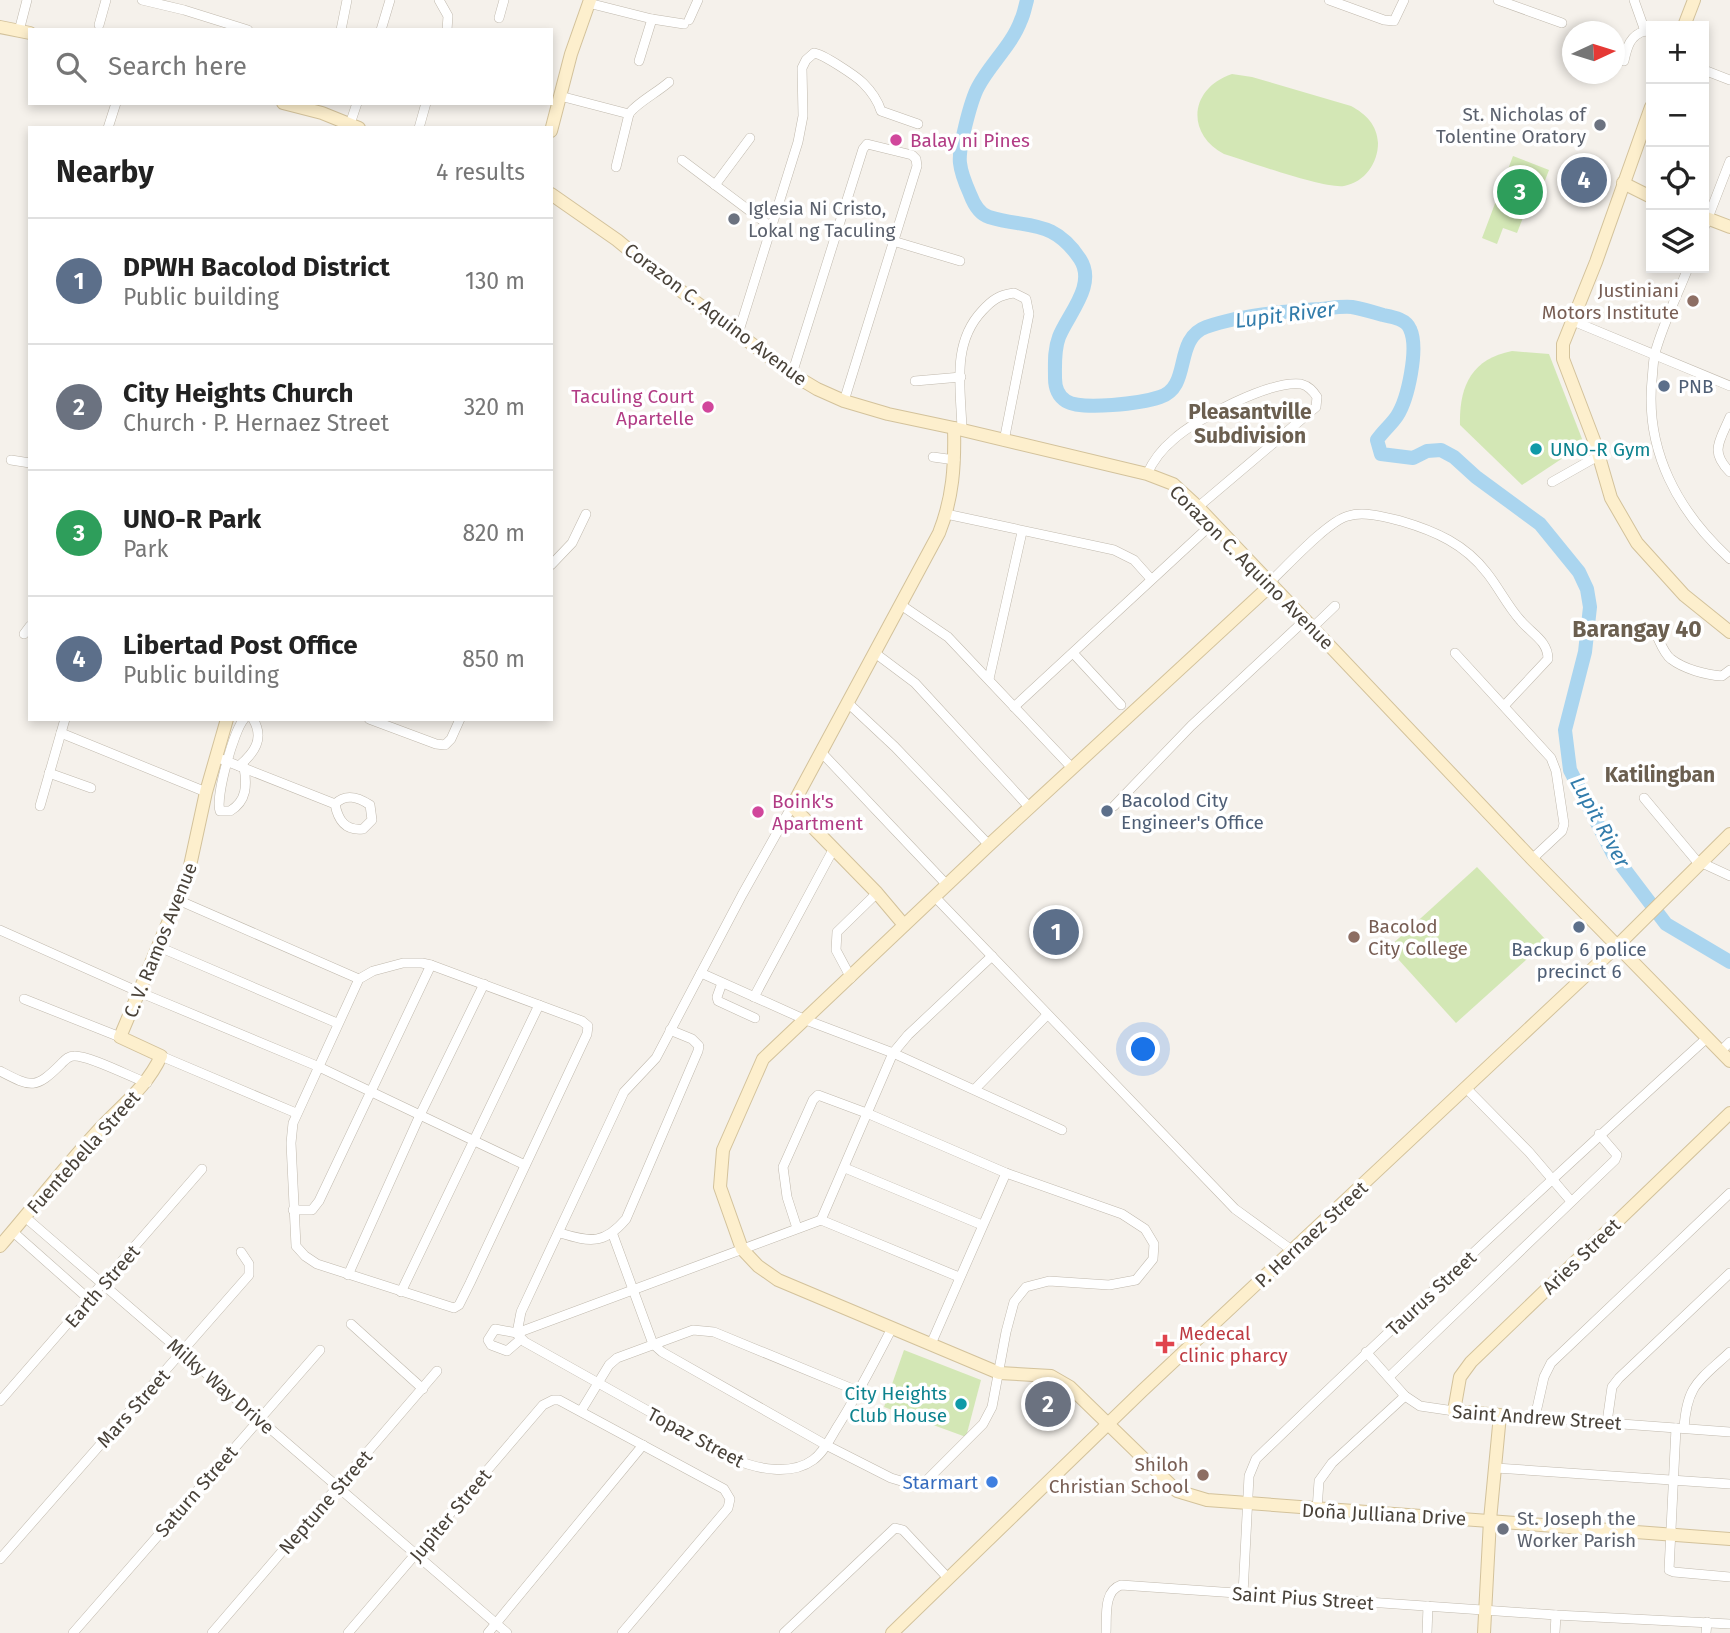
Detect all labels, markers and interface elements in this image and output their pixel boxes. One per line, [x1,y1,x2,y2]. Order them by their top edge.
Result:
north arrow [1562,21,1625,84]
map controls [1646,21,1709,273]
button: + [1646,21,1709,84]
search box [28,28,553,105]
icon: search [52,48,90,86]
text: Search here [108,51,247,82]
button: − [1646,84,1709,147]
place label: St. Nicholas of Tolentine Oratory [1436,103,1588,148]
marker: St. Nicholas of Tolentine Oratory [1592,117,1608,133]
place label: Balay ni Pines [910,129,1030,152]
marker: Balay ni Pines [888,132,904,148]
button: locate [1646,147,1709,210]
text: Nearby [56,154,154,190]
pin: 4 [1561,154,1607,206]
text: 4 results [436,158,525,186]
pin: 3 [1497,166,1543,218]
place label: Iglesia Ni Cristo, Lokal ng Taculing [748,197,896,242]
button: layers [1646,210,1709,273]
marker: Iglesia Ni Cristo, Lokal ng Taculing [726,211,742,227]
street label: Corazon C. Aquino Avenue [620,238,812,391]
text: DPWH Bacolod District [123,252,390,283]
text: 1 [74,267,84,295]
text: 130 m [465,267,525,295]
place label: Justiniani Motors Institute [1542,279,1679,324]
text: Public building [123,283,279,311]
marker: Justiniani Motors Institute [1685,293,1701,309]
water label: Lupit River [1234,296,1337,334]
place label: PNB [1678,375,1714,398]
text: City Heights Church [123,378,354,409]
marker: PNB [1656,378,1672,394]
place label: Taculing Court Apartelle [571,385,694,430]
text: 2 [73,393,85,421]
text: 320 m [464,393,525,421]
marker: Taculing Court Apartelle [700,399,716,415]
district label: Pleasantville Subdivision [1188,399,1312,449]
text: Church · P. Hernaez Street [123,409,389,437]
place label: UNO-R Gym [1550,438,1651,461]
marker: UNO-R Gym [1528,441,1544,457]
street label: Corazon C. Aquino Avenue [1165,480,1339,654]
text: UNO-R Park [123,504,261,535]
text: 3 [73,519,85,547]
text: 820 m [463,519,525,547]
text: Park [123,535,168,563]
district label: Barangay 40 [1572,615,1702,643]
text: Libertad Post Office [123,630,358,661]
text: 4 [73,645,86,673]
text: 850 m [462,645,525,673]
text: Public building [123,661,279,689]
district label: Katilingban [1605,762,1715,788]
water label: Lupit River [1564,772,1636,873]
place label: Bacolod City Engineer's Office [1121,789,1264,834]
place label: Boink's Apartment [772,790,863,835]
marker: Bacolod City Engineer's Office [1099,803,1115,819]
marker: Boink's Apartment [750,804,766,820]
street label: C. V. Ramos Avenue [119,859,202,1021]
pin: 1 [1033,906,1079,958]
place label: Bacolod City College [1368,915,1468,960]
marker: Backup 6 police precinct 6 [1571,919,1587,935]
marker: Bacolod City College [1346,929,1362,945]
place label: Backup 6 police precinct 6 [1511,938,1647,983]
your location [1126,1032,1160,1066]
street label: Fuentebella Street [22,1086,145,1219]
street label: P. Hernaez Street [1250,1176,1373,1292]
street label: Aries Street [1538,1213,1625,1299]
street label: Earth Street [60,1240,145,1332]
street label: Taurus Street [1382,1246,1481,1341]
place label: Medecal clinic pharcy [1179,1322,1288,1367]
street label: Milky Way Drive [163,1334,279,1439]
marker: Medecal clinic pharcy [1157,1336,1173,1352]
street label: Mars Street [92,1364,175,1452]
pin: 2 [1025,1378,1071,1430]
place label: City Heights Club House [844,1382,947,1427]
marker: City Heights Club House [953,1396,969,1412]
street label: Saint Andrew Street [1451,1400,1623,1435]
street label: Topaz Street [643,1402,748,1473]
street label: Saturn Street [150,1441,242,1542]
street label: Neptune Street [274,1445,377,1559]
place label: Shiloh Christian School [1049,1453,1189,1498]
street label: Jupiter Street [405,1464,496,1567]
marker: Shiloh Christian School [1195,1467,1211,1483]
place label: Starmart [902,1471,978,1494]
marker: Starmart [984,1474,1000,1490]
street label: Doña Julliana Drive [1301,1499,1467,1530]
place label: St. Joseph the Worker Parish [1517,1507,1636,1552]
marker: St. Joseph the Worker Parish [1495,1521,1511,1537]
street label: Saint Pius Street [1231,1582,1375,1615]

